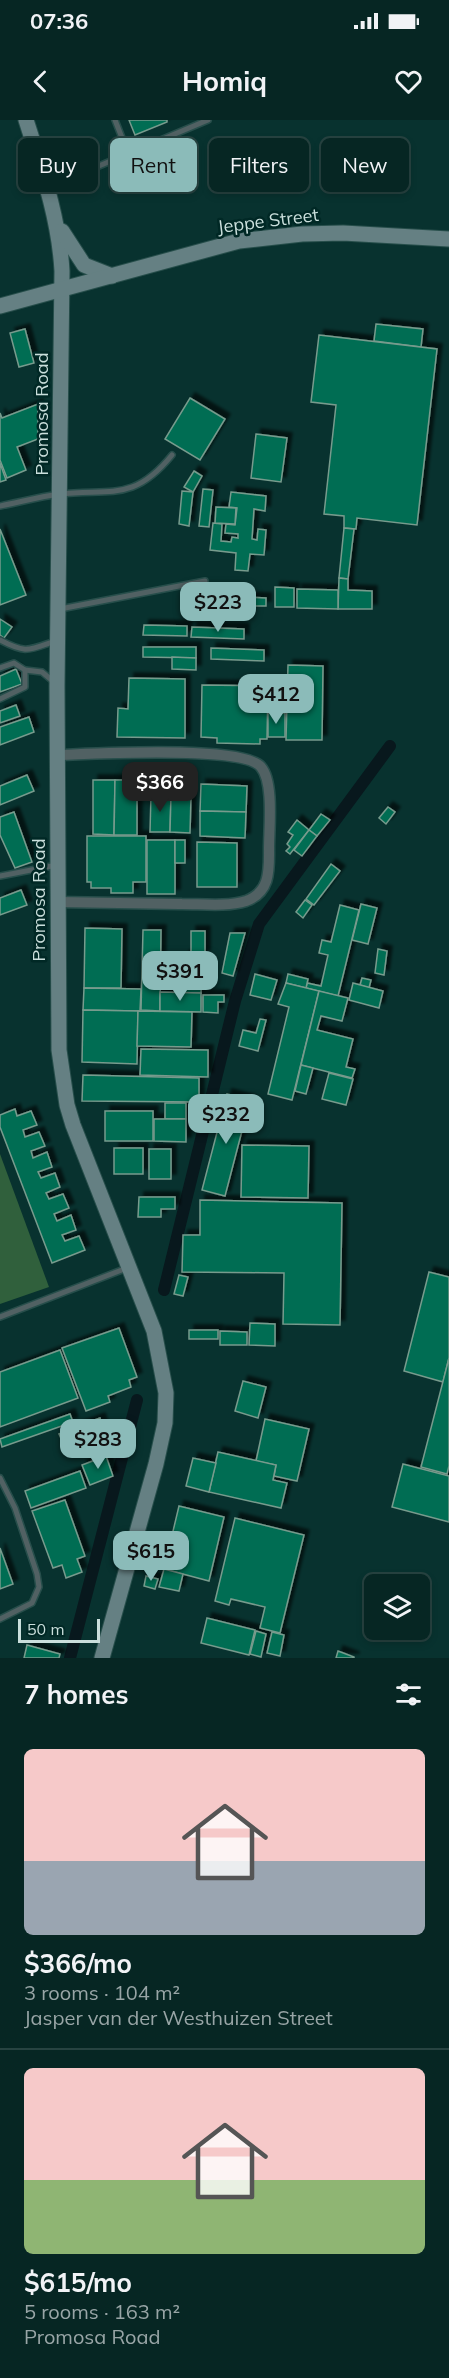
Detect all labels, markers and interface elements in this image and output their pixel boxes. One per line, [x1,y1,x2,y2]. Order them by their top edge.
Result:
text: 07:36 [30,7,88,35]
text: Homiq [182,64,267,98]
icon: back [24,65,57,98]
icon: heart [392,65,425,98]
chip: Buy [18,138,98,192]
chip: Rent [110,138,197,192]
chip: Filters [209,138,309,192]
chip: New [321,138,409,192]
street label: Jeppe Street [216,203,320,238]
street label: Promosa Road [30,353,53,475]
pin: $223 [182,582,254,633]
text: $223 [194,589,242,614]
pin: $412 [240,674,312,725]
text: $412 [252,681,300,706]
pin: $366 [124,762,196,813]
text: $366 [136,769,184,794]
street label: Promosa Road [27,839,50,961]
pin: $391 [144,951,216,1002]
text: $391 [156,958,204,983]
pin: $232 [190,1094,262,1145]
text: $232 [202,1101,250,1126]
pin: $283 [62,1419,134,1470]
text: $283 [74,1426,122,1451]
pin: $615 [115,1531,187,1582]
text: $615 [127,1538,175,1563]
map controls [364,1574,430,1640]
button: layers [364,1574,430,1640]
scale bar [18,1616,100,1644]
text: 50 m [27,1619,64,1639]
text: 7 homes [24,1678,128,1711]
icon: filters [392,1678,425,1711]
icon: home [171,1788,279,1896]
text: $366/mo [24,1947,132,1980]
text: 3 rooms · 104 m² [24,1980,180,2005]
text: Jasper van der Westhuizen Street [24,2005,333,2030]
icon: home [171,2107,279,2215]
text: $615/mo [24,2266,132,2299]
text: 5 rooms · 163 m² [24,2299,180,2324]
text: Promosa Road [24,2324,161,2349]

